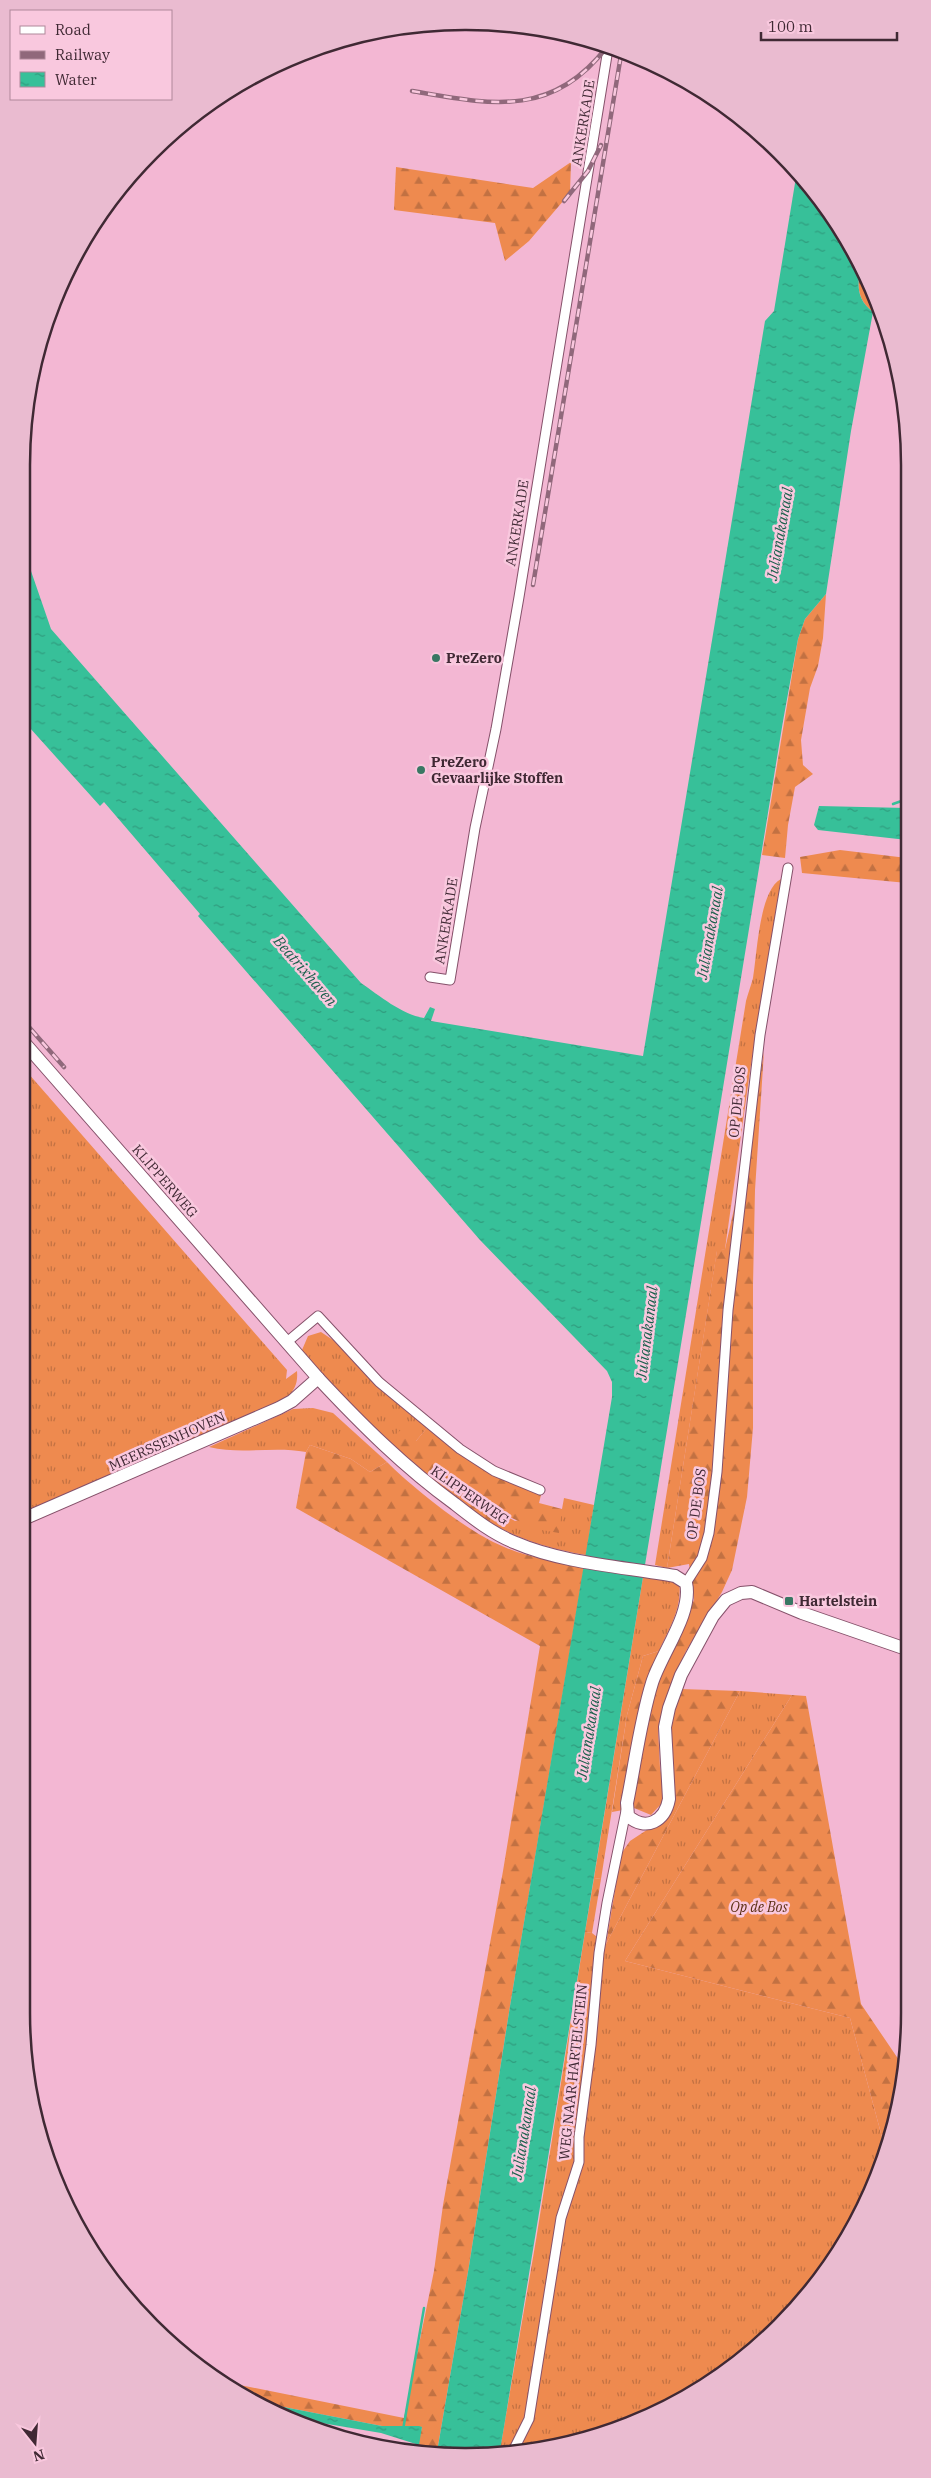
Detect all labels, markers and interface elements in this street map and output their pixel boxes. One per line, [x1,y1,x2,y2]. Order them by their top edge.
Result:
legend [10,10,172,100]
scale bar [761,10,897,42]
text: 100 m [768,17,813,36]
text: Road [55,20,91,39]
text: Railway [55,45,110,64]
text: Water [55,70,97,89]
street label: ANKERKADE [567,79,599,167]
street label: ANKERKADE [501,479,533,567]
water label: Julianakanaal [762,485,797,583]
place label: PreZero [446,649,502,667]
marker: PreZero [430,652,442,664]
place label: PreZero Gevaarlijke Stoffen [431,753,563,787]
marker: PreZero Gevaarlijke Stoffen [415,764,427,776]
street label: ANKERKADE [430,877,462,965]
water label: Julianakanaal [692,884,727,982]
water label: Beatrixhaven [269,931,341,1010]
street label: OP DE BOS [724,1065,750,1139]
street label: KLIPPERWEG [128,1141,202,1221]
water label: Julianakanaal [631,1284,662,1382]
street label: MEERSSENHOVEN [106,1407,228,1475]
street label: KLIPPERWEG [427,1461,513,1529]
street label: OP DE BOS [682,1467,710,1541]
place label: Hartelstein [799,1592,877,1610]
marker: Hartelstein [783,1595,795,1607]
water label: Julianakanaal [572,1684,605,1782]
park label: Op de Bos [730,1898,789,1916]
street label: WEG NAAR HARTELSTEIN [555,1983,591,2161]
water label: Julianakanaal [507,2084,540,2182]
north arrow [10,2418,60,2468]
text: N [31,2445,47,2466]

